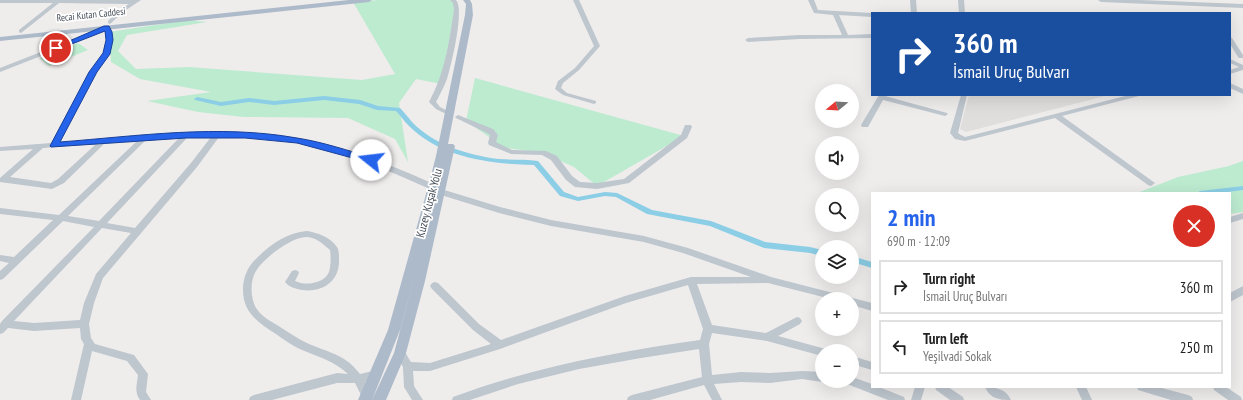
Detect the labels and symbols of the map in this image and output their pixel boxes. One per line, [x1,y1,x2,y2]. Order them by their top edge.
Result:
street label: Recai Kutan Caddesi [56,4,126,25]
pin [39,31,73,65]
north arrow [815,84,859,128]
position arrow [350,139,392,181]
street label: Kuzey Kuşak Yolu [412,167,445,239]

